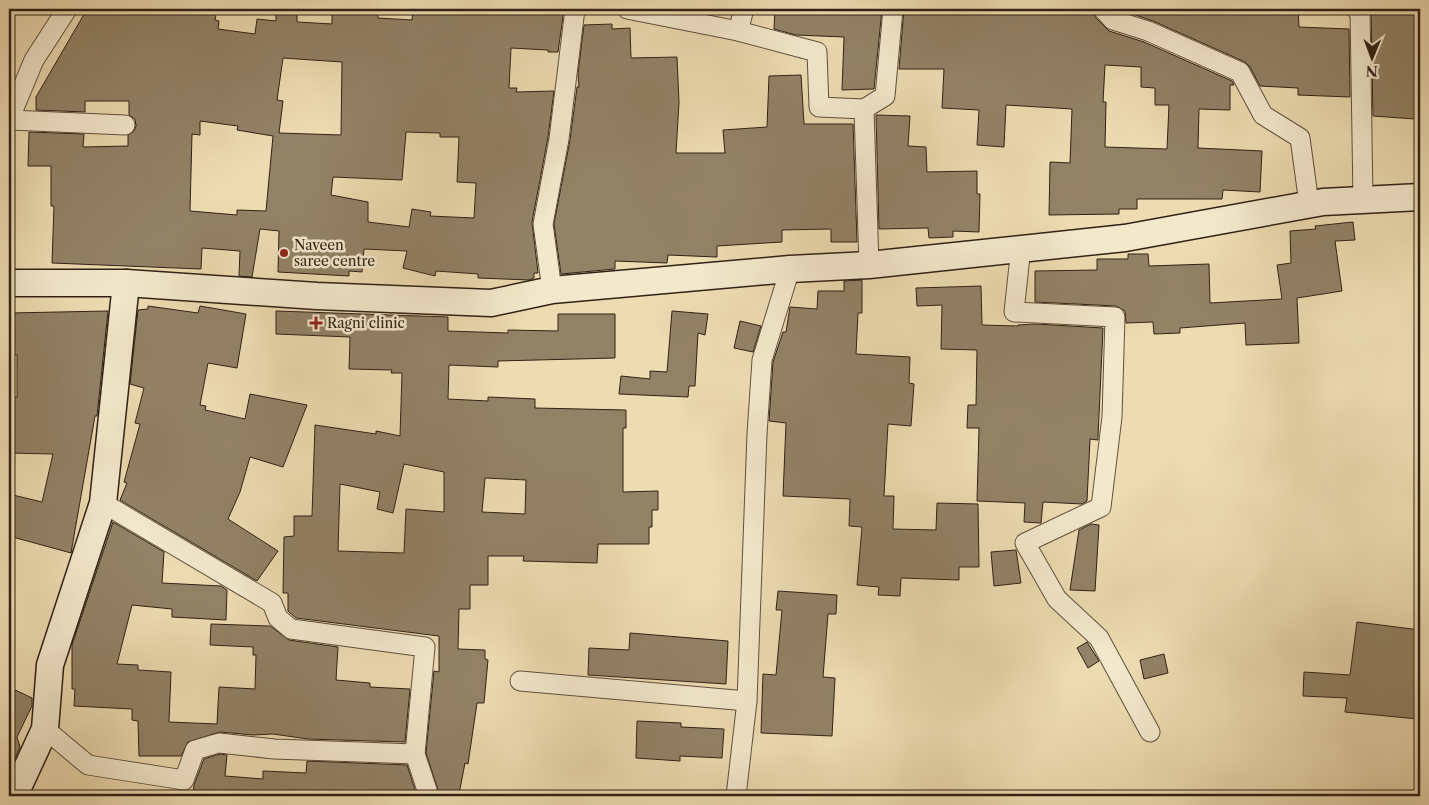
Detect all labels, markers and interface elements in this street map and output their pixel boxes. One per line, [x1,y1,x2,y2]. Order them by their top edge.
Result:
north arrow [1346,32,1396,82]
text: N [1366,62,1378,80]
place label: Naveen saree centre [294,236,375,270]
marker: Naveen saree centre [278,247,290,259]
place label: Ragni clinic [327,314,405,332]
marker: Ragni clinic [309,316,323,330]

